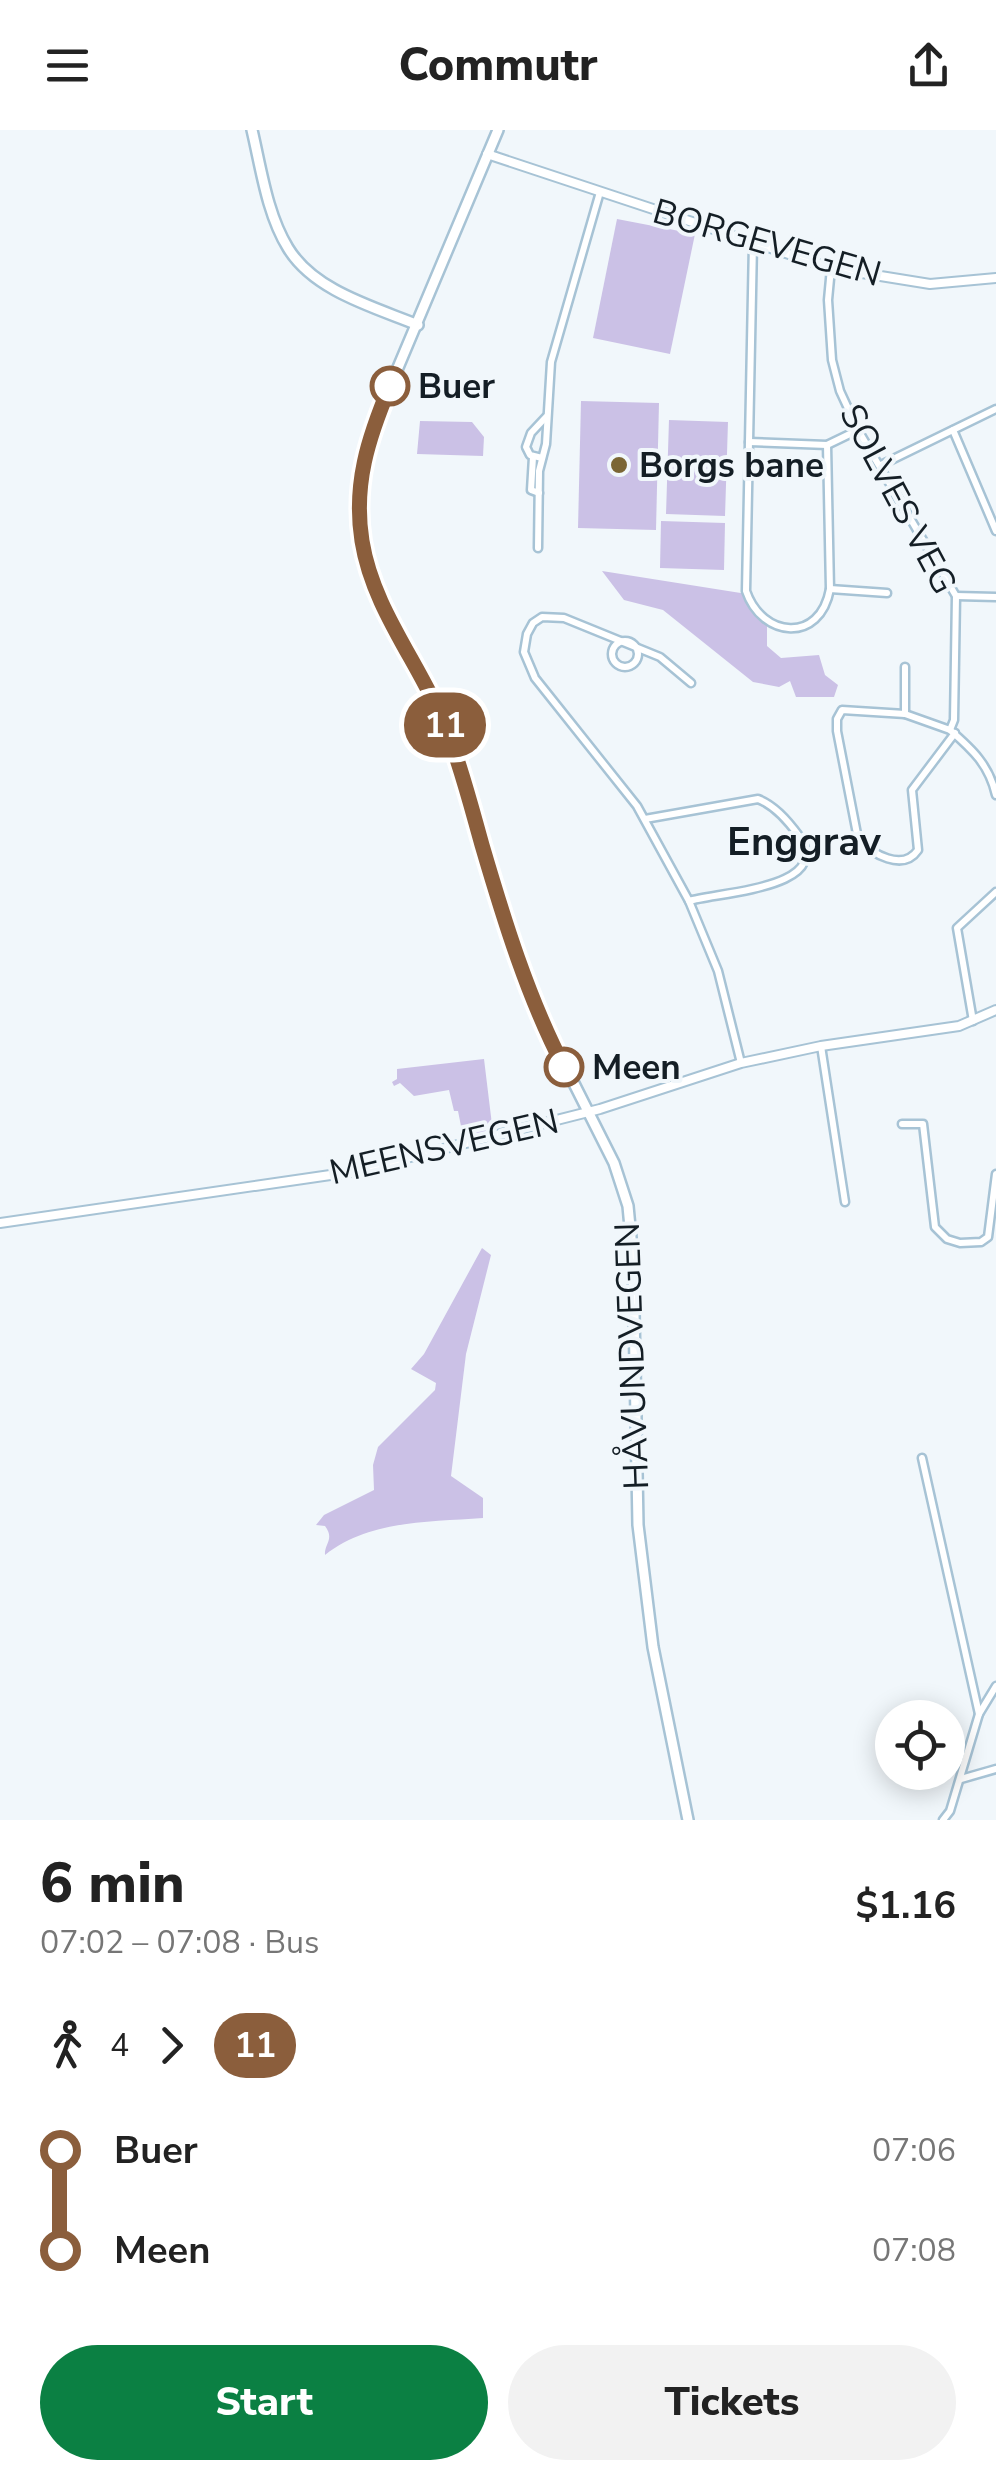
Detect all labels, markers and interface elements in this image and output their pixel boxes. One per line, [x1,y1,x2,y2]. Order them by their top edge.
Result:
text: Commutr [399,35,597,96]
icon: menu [40,38,95,93]
icon: share [901,38,956,93]
street label: BORGEVEGEN [647,188,887,298]
place label: Buer [418,363,495,410]
marker: Buer [371,367,409,405]
street label: SOLVES VEG [828,396,968,602]
place label: Borgs bane [639,442,824,489]
marker: Borgs bane [608,454,630,476]
line badge: 11 [400,692,490,758]
text: 11 [424,702,466,749]
district label: Enggrav [727,815,882,869]
place label: Meen [592,1044,681,1091]
marker: Meen [545,1048,583,1086]
street label: MEENSVEGEN [325,1098,563,1196]
street label: HÅVUNDVEGEN [604,1222,660,1490]
map controls [875,1700,965,1790]
button: locate [875,1700,965,1790]
text: 6 min [40,1846,185,1921]
text: $1.16 [855,1880,956,1931]
text: 07:02 – 07:08 · Bus [40,1921,319,1964]
icon: walk [40,2018,95,2073]
icon: forward [144,2018,199,2073]
text: 11 [234,2022,276,2069]
text: 4 [110,2024,129,2067]
text: Buer [114,2125,198,2176]
text: 07:06 [872,2129,956,2172]
text: Meen [114,2225,210,2276]
text: 07:08 [872,2229,956,2272]
button: Start [40,2345,488,2460]
button: Tickets [508,2345,956,2460]

